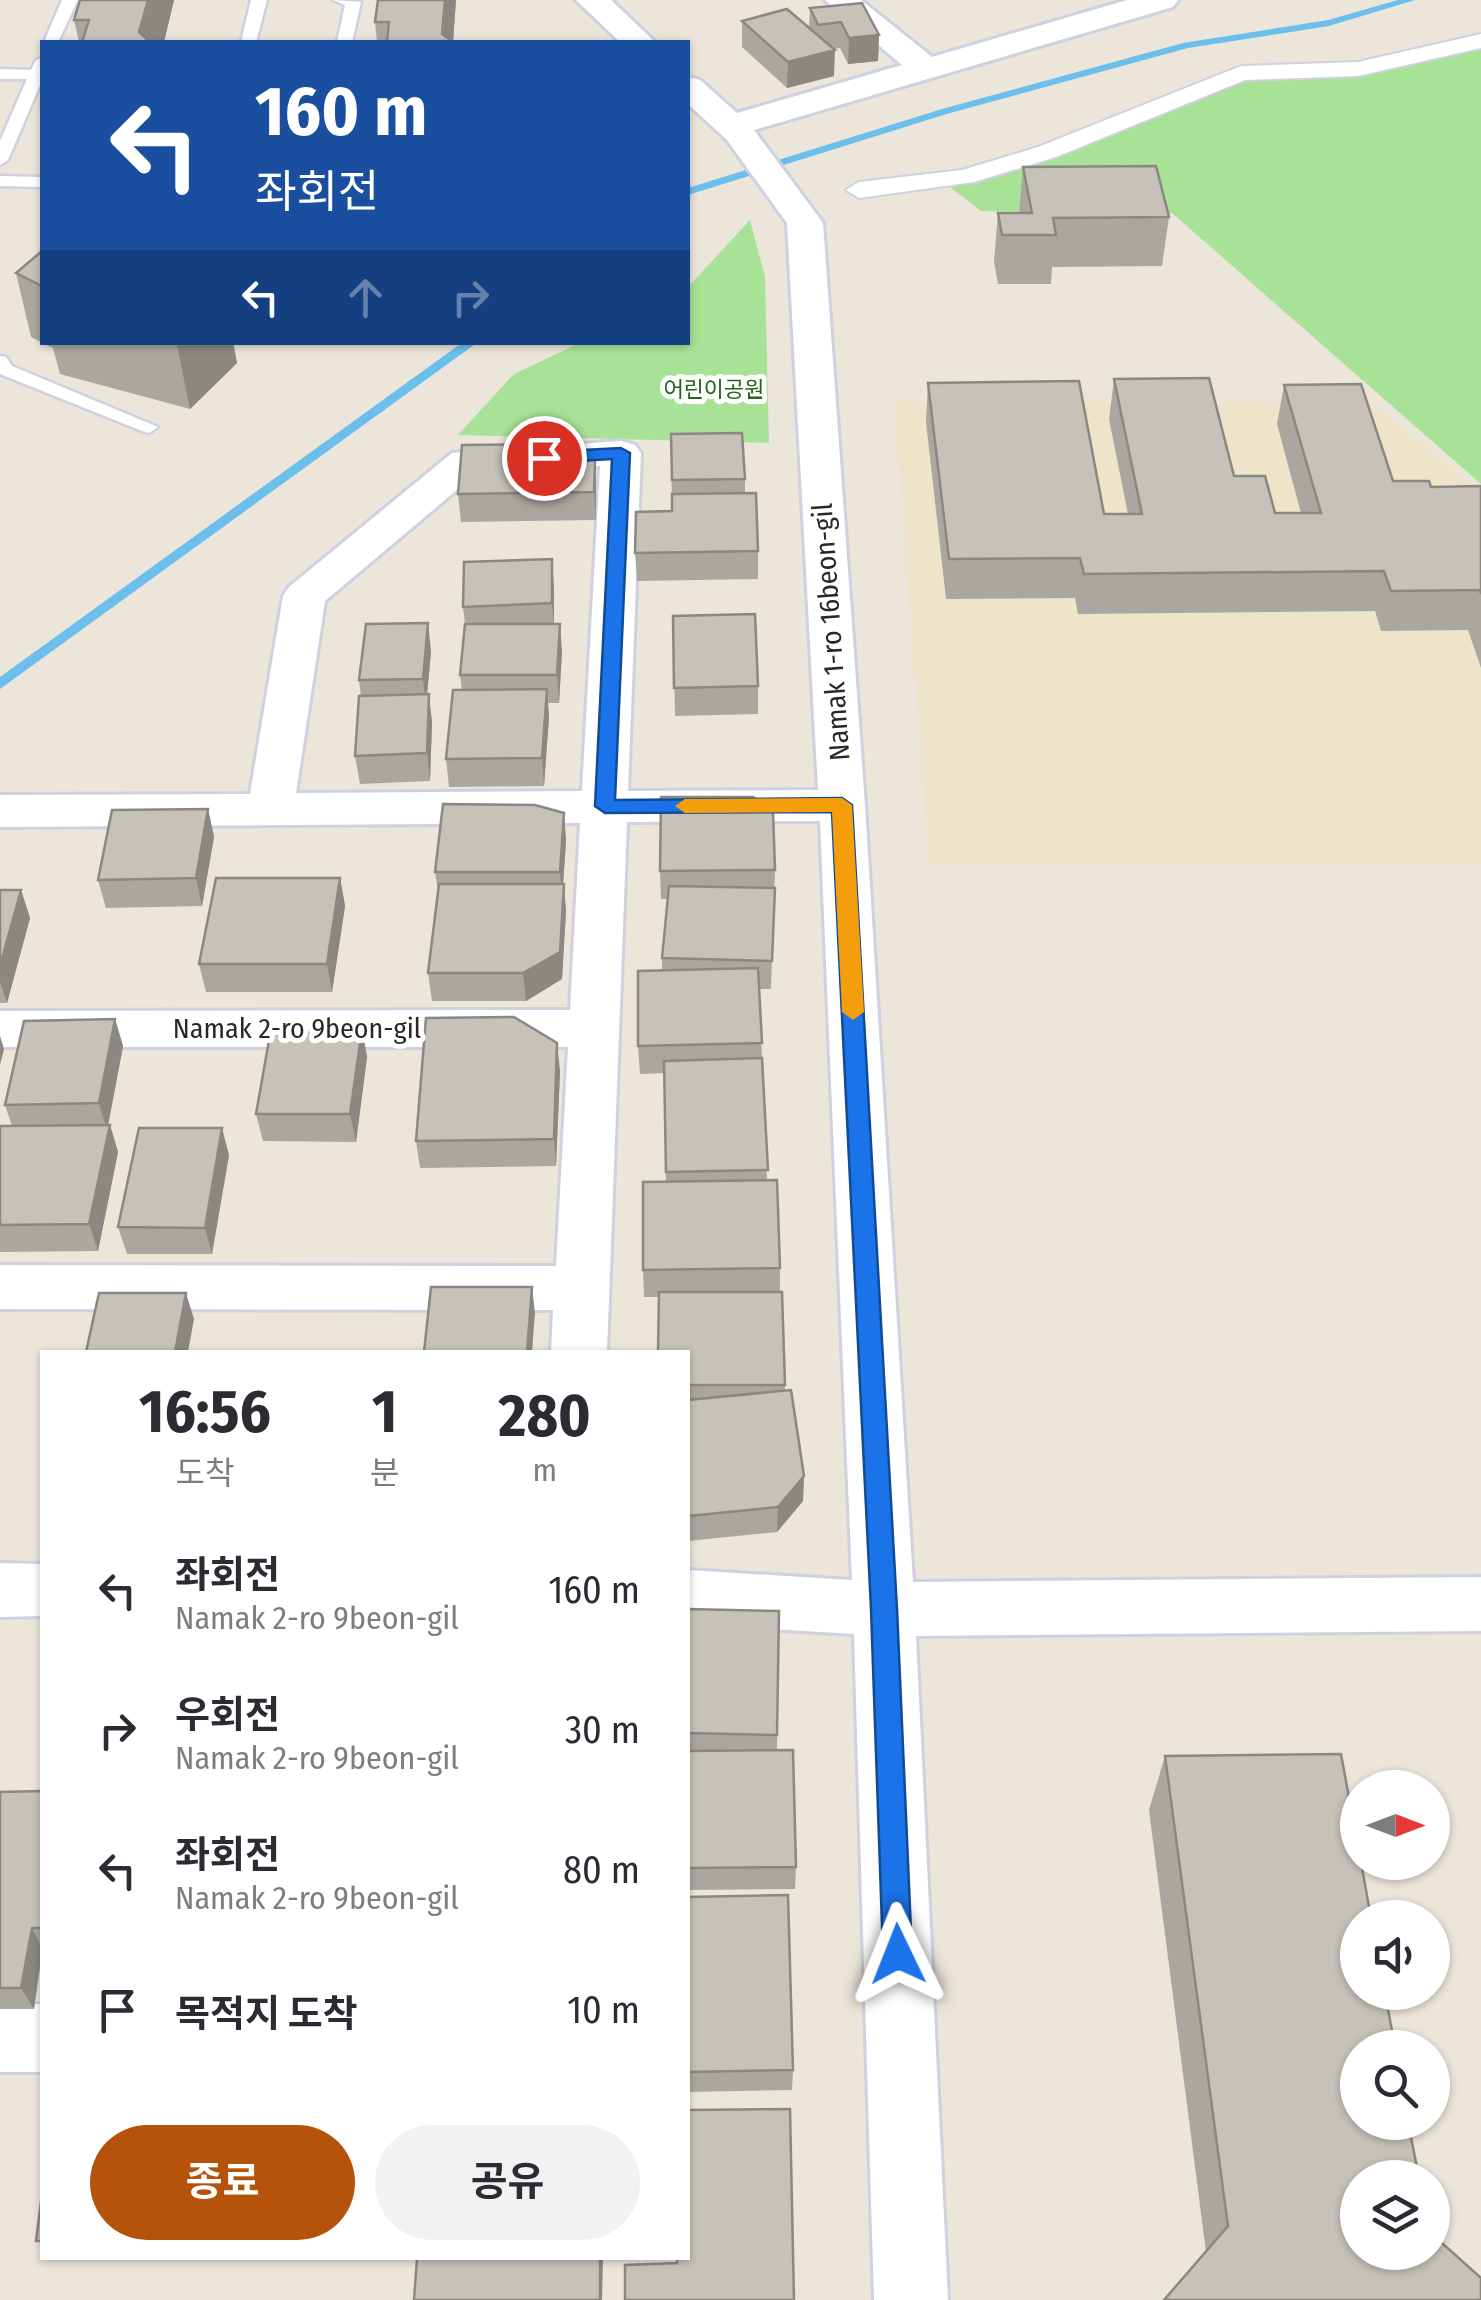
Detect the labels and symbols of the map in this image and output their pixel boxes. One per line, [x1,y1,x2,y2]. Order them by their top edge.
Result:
park label: 어린이공원 [663,376,765,403]
pin [502,416,587,501]
street label: Namak 1-ro 16beon-gil [806,502,856,762]
street label: Namak 2-ro 9beon-gil [173,1012,421,1045]
north arrow [1340,1770,1450,1880]
position arrow [846,1902,950,2006]

